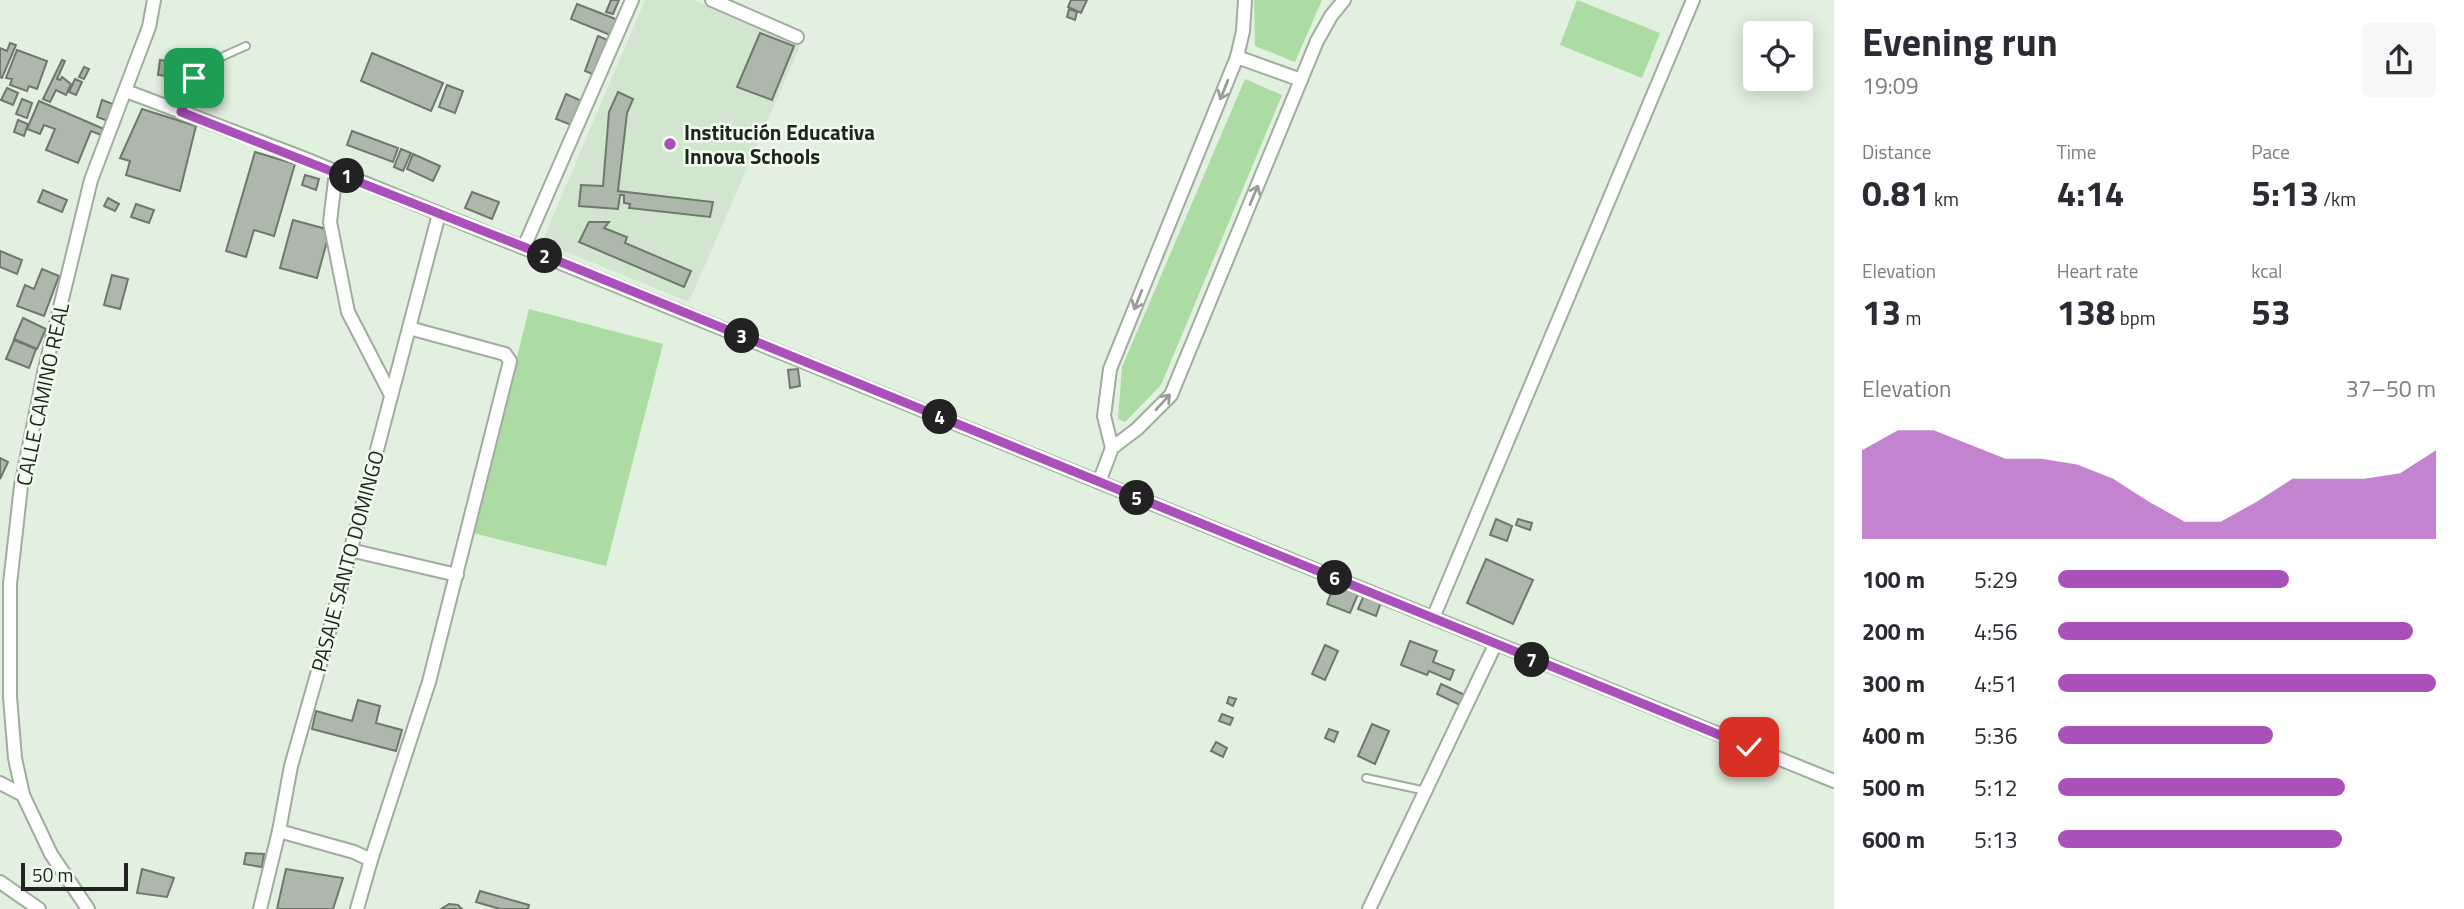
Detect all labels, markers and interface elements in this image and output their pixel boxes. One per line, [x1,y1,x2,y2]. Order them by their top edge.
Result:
text: Evening run [1862,13,2058,71]
map controls [1743,21,1813,91]
button: locate [1743,21,1813,91]
button: share [2362,23,2436,97]
pin [164,48,224,108]
icon: arrive [175,59,213,97]
text: 19:09 [1862,68,1919,103]
one-way arrow [1217,78,1230,100]
place label: Institución Educativa Innova Schools [684,116,875,172]
marker: Institución Educativa Innova Schools [662,136,678,152]
text: Distance [1862,137,1931,166]
text: Time [2057,137,2096,166]
text: Pace [2251,137,2290,166]
pin: 1 [330,158,364,194]
text: 1 [341,161,352,190]
text: 0.81 [1862,166,1930,220]
text: 4:14 [2057,166,2124,220]
text: 5:13 [2251,166,2319,220]
one-way arrow [1248,184,1261,206]
text: km [1930,184,1959,213]
text: /km [2319,184,2356,213]
pin: 2 [528,238,562,274]
text: 2 [539,241,550,270]
text: Elevation [1862,256,1936,285]
text: Heart rate [2057,256,2138,285]
text: kcal [2251,256,2282,285]
text: 13 [1862,285,1901,339]
text: 138 [2057,285,2115,339]
text: 53 [2251,285,2291,339]
one-way arrow [1130,289,1143,310]
street label: CALLE CAMINO REAL [7,299,77,489]
text: m [1901,303,1921,332]
text: bpm [2115,303,2156,332]
pin: 3 [724,318,760,354]
text: 3 [736,321,747,350]
text: Elevation [1862,371,1951,406]
text: 37–50 m [2346,371,2436,406]
one-way arrow [1154,394,1171,412]
pin: 4 [922,400,958,434]
text: 4 [934,402,945,431]
street label: PASAJE SANTO DOMINGO [302,447,392,675]
pin: 5 [1120,480,1154,516]
text: 5 [1131,483,1142,512]
pin: 6 [1318,560,1352,596]
text: 100 m [1862,562,1925,597]
text: 5:29 [1974,562,2018,597]
text: 6 [1329,563,1340,592]
text: 200 m [1862,614,1925,649]
text: 4:56 [1974,614,2018,649]
pin: 7 [1514,642,1550,678]
text: 7 [1526,645,1537,674]
text: 300 m [1862,666,1925,701]
text: 4:51 [1974,666,2018,701]
pin [1719,717,1779,777]
text: 400 m [1862,718,1925,753]
text: 5:36 [1974,718,2018,753]
icon: check [1730,728,1768,766]
text: 500 m [1862,770,1925,805]
text: 5:12 [1974,770,2018,805]
text: 600 m [1862,822,1925,857]
text: 5:13 [1974,822,2018,857]
scale bar [21,860,128,892]
text: 50 m [32,860,73,889]

